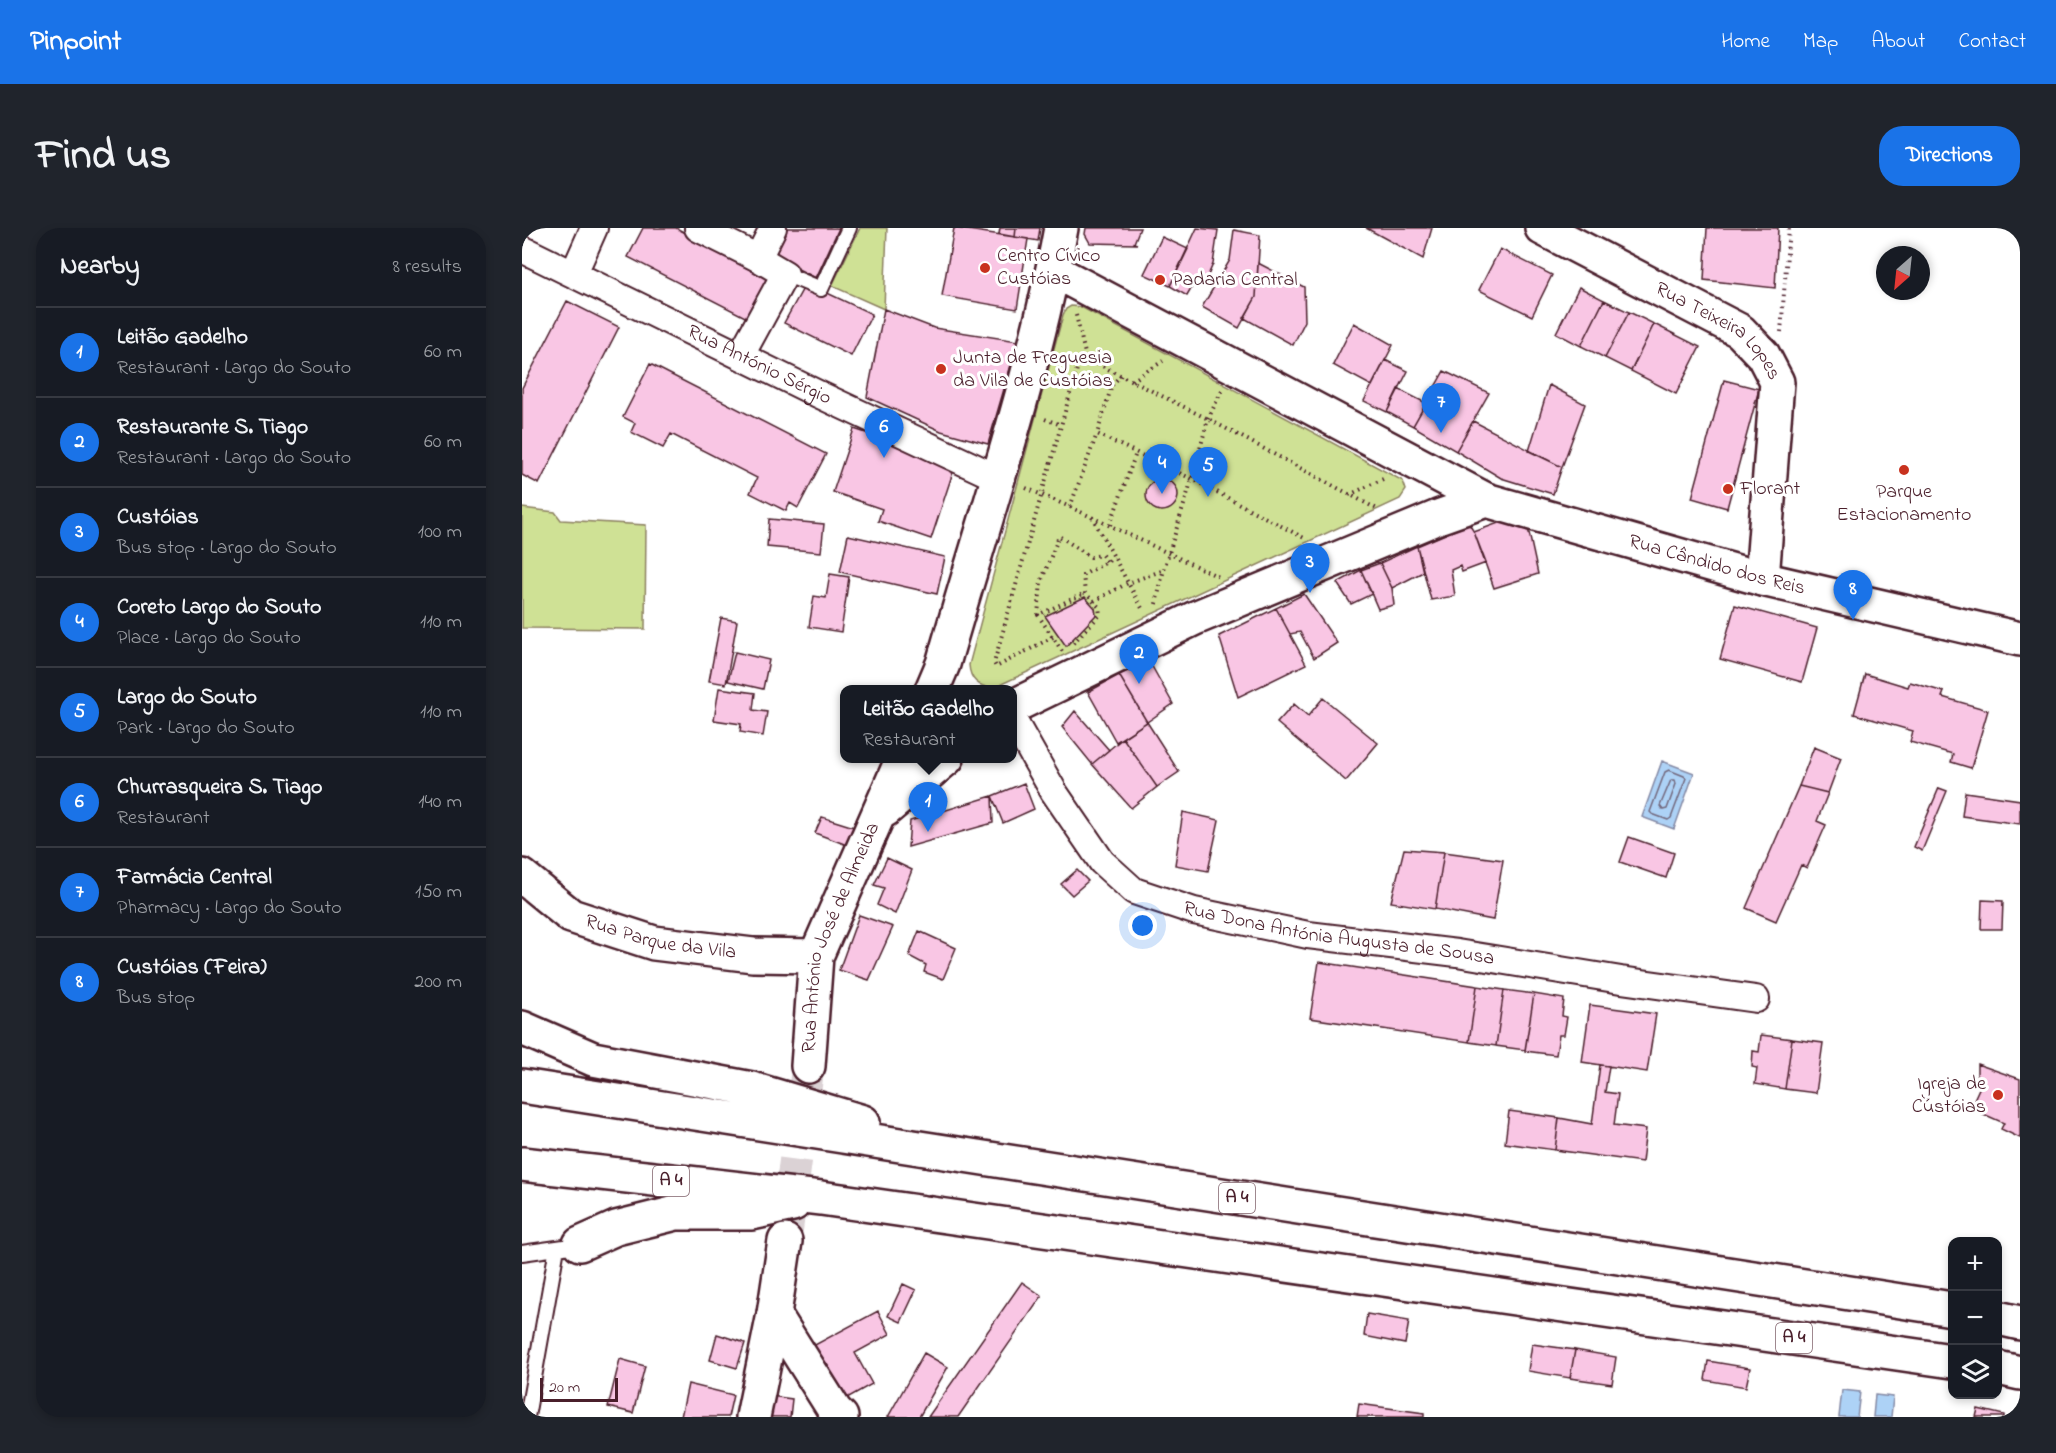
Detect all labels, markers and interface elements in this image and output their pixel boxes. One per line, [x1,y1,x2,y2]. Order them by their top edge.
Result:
text: Pinpoint [30,22,121,63]
text: Home [1721,27,1770,57]
text: Map [1803,27,1838,57]
text: About [1871,27,1925,57]
text: Contact [1958,27,2026,57]
text: Find us [36,126,171,187]
button: Directions [1879,126,2020,186]
place label: Centro Cívico Custóias [997,242,1100,294]
north arrow [1876,246,1930,300]
text: Nearby [60,248,139,286]
text: 8 results [393,253,462,282]
marker: Centro Cívico Custóias [978,261,992,275]
place label: Padaria Central [1172,266,1298,295]
marker: Padaria Central [1153,273,1167,287]
street label: Rua Teixeira Lopes [1650,275,1788,385]
street label: Rua António Sérgio [682,317,836,413]
text: Leitão Gadelho [117,322,248,354]
text: 1 [76,338,83,367]
text: 60 m [424,338,462,367]
place label: Junta de Freguesia da Vila de Custóias [953,344,1113,396]
text: Restaurant · Largo do Souto [117,354,351,383]
marker: Junta de Freguesia da Vila de Custóias [934,362,948,376]
pin: 7 [1422,384,1460,433]
pin: 6 [864,408,904,458]
text: Restaurante S. Tiago [117,412,308,444]
text: 2 [75,428,84,457]
text: 60 m [424,428,462,457]
text: Restaurant · Largo do Souto [117,444,351,473]
pin: 4 [1142,444,1182,494]
pin: 5 [1188,448,1228,497]
marker: Parque Estacionamento [1897,463,1911,477]
place label: Florant [1739,475,1801,504]
place label: Parque Estacionamento [1837,478,1971,530]
marker: Florant [1721,482,1735,496]
text: Custóias [117,502,199,534]
text: 3 [75,518,84,547]
text: 100 m [418,518,462,547]
street label: Rua Cândido dos Reis [1625,527,1808,603]
text: Bus stop · Largo do Souto [117,534,337,563]
pin: 3 [1290,544,1330,593]
pin: 8 [1834,570,1872,620]
text: Coreto Largo do Souto [117,592,321,624]
text: 4 [75,608,84,637]
text: 110 m [420,608,462,637]
text: Place · Largo do Souto [117,624,301,653]
pin: 2 [1120,634,1158,684]
text: Largo do Souto [117,682,257,714]
popup [840,685,1017,763]
text: Leitão Gadelho [863,694,994,726]
text: 5 [74,698,85,727]
text: 110 m [420,698,462,727]
text: Park · Largo do Souto [117,714,295,743]
text: Restaurant [863,726,956,755]
text: Churrasqueira S. Tiago [117,772,322,804]
pin: 1 [908,782,948,832]
text: 6 [75,788,84,817]
text: 140 m [418,788,462,817]
text: Restaurant [117,804,210,833]
street label: Rua António José de Almeida [794,818,887,1054]
text: Farmácia Central [117,862,272,894]
text: 7 [75,878,84,907]
text: 150 m [415,878,462,907]
text: Pharmacy · Largo do Souto [117,894,342,923]
street label: Rua Dona Antónia Augusta de Sousa [1179,894,1497,973]
street label: Rua Parque da Vila [581,907,738,967]
your location [1128,911,1157,940]
text: Custóias (Feira) [117,952,267,984]
text: 8 [76,968,83,997]
text: 200 m [414,968,462,997]
text: Bus stop [117,984,195,1013]
place label: Igreja de Cústóias [1912,1070,1986,1122]
marker: Igreja de Cústóias [1991,1088,2005,1102]
road number: A 4 [653,1166,689,1196]
road number: A 4 [1219,1183,1255,1213]
map controls [1948,1237,2002,1399]
button: + [1948,1237,2002,1291]
button: − [1948,1291,2002,1345]
road number: A 4 [1776,1323,1812,1353]
button: layers [1948,1345,2002,1399]
scale bar [540,1375,618,1402]
text: 20 m [549,1376,580,1400]

